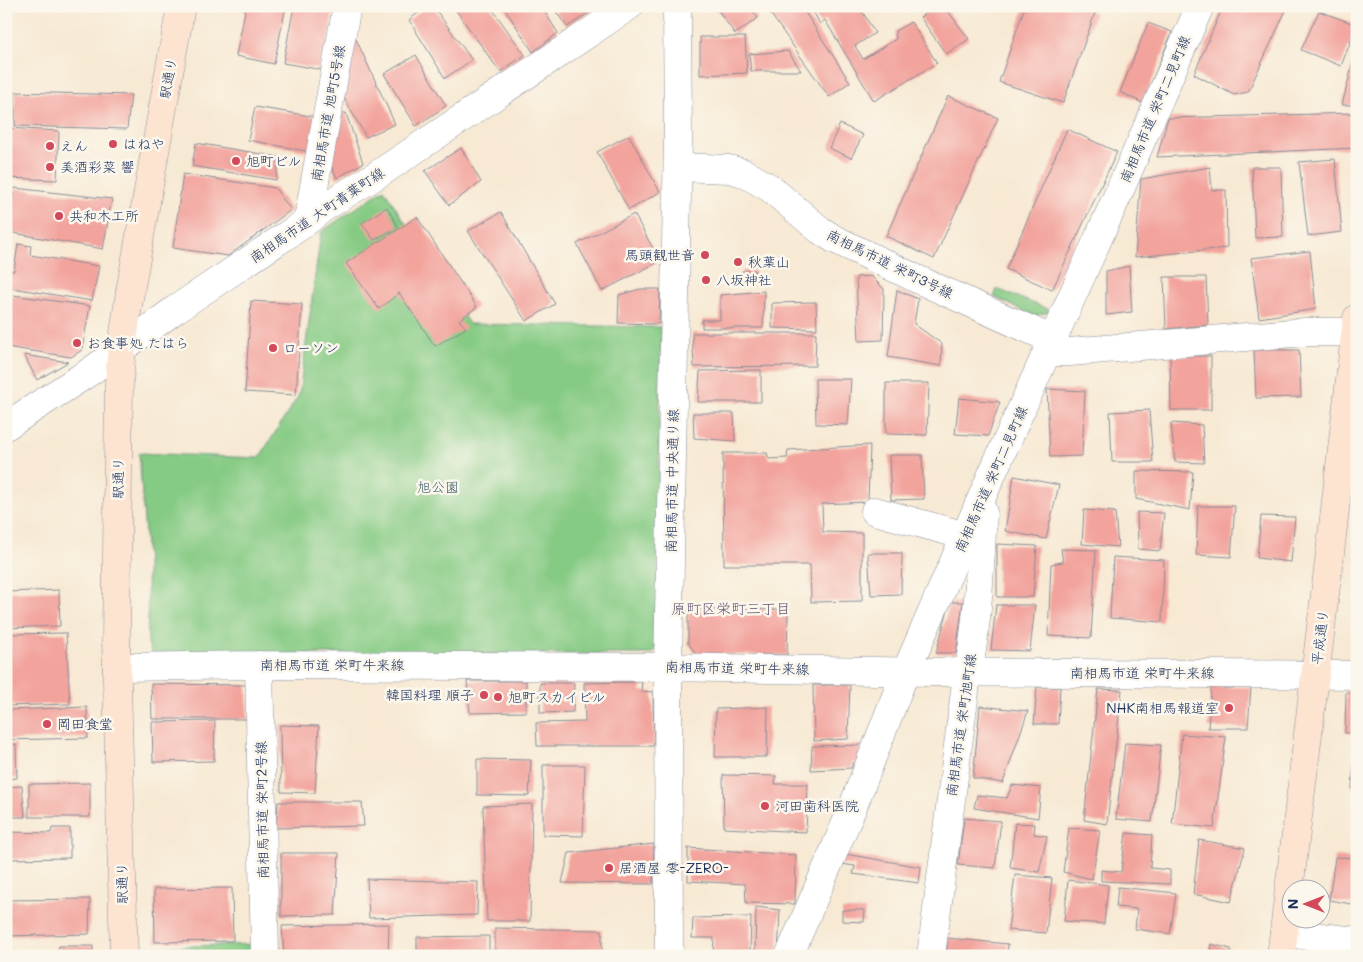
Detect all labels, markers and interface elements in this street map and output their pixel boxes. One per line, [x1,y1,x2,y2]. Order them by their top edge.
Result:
street label: 南相馬市道 栄町二見町線 [1115,32,1194,185]
street label: 南相馬市道 旭町5号線 [306,43,349,183]
street label: 駅通り [155,56,181,100]
place label: はねや [123,134,165,153]
place label: えん [60,136,88,155]
marker: はねや [107,138,119,150]
marker: えん [44,140,56,152]
place label: 旭町ビル [246,151,302,170]
marker: 旭町ビル [230,155,242,167]
place label: 美酒彩菜 響 [60,157,134,176]
marker: 美酒彩菜 響 [44,161,56,173]
street label: 南相馬市道 大町青葉町線 [246,162,388,267]
place label: 共和木工所 [69,206,139,225]
marker: 共和木工所 [53,210,65,222]
street label: 南相馬市道 栄町3号線 [824,225,957,302]
place label: 馬頭観世音 [625,245,695,264]
marker: 馬頭観世音 [699,249,711,261]
place label: 秋葉山 [748,252,790,271]
marker: 秋葉山 [732,256,744,268]
place label: 八坂神社 [716,270,772,289]
marker: 八坂神社 [700,274,712,286]
place label: お食事処 たはら [87,333,189,352]
marker: お食事処 たはら [71,337,83,349]
place label: ローソン [283,338,339,357]
marker: ローソン [267,342,279,354]
street label: 南相馬市道 栄町二見町線 [950,403,1031,555]
street label: 南相馬市道 中央通り線 [661,409,682,553]
street label: 駅通り [108,457,127,499]
park label: 旭公園 [417,477,459,496]
district label: 原町区栄町三丁目 [671,598,791,618]
street label: 平成通り [1307,608,1332,666]
street label: 南相馬市道 栄町旭町線 [941,652,980,798]
street label: 南相馬市道 栄町牛来線 [260,655,404,674]
street label: 南相馬市道 栄町牛来線 [665,657,809,678]
street label: 南相馬市道 栄町牛来線 [1070,663,1214,682]
place label: 韓国料理 順子 [386,685,474,704]
place label: 旭町スカイビル [508,687,606,706]
marker: 韓国料理 順子 [478,689,490,701]
marker: 旭町スカイビル [492,691,504,703]
place label: NHK南相馬報道室 [1106,698,1219,717]
marker: NHK南相馬報道室 [1223,702,1235,714]
place label: 岡田食堂 [57,714,113,733]
marker: 岡田食堂 [41,718,53,730]
street label: 南相馬市道 栄町2号線 [251,741,272,879]
place label: 河田歯科医院 [775,796,859,815]
marker: 河田歯科医院 [759,800,771,812]
place label: 居酒屋 零-ZERO- [619,858,729,877]
street label: 駅通り [112,862,131,904]
marker: 居酒屋 零-ZERO- [603,862,615,874]
north arrow [1280,880,1330,930]
text: N [1283,899,1302,909]

